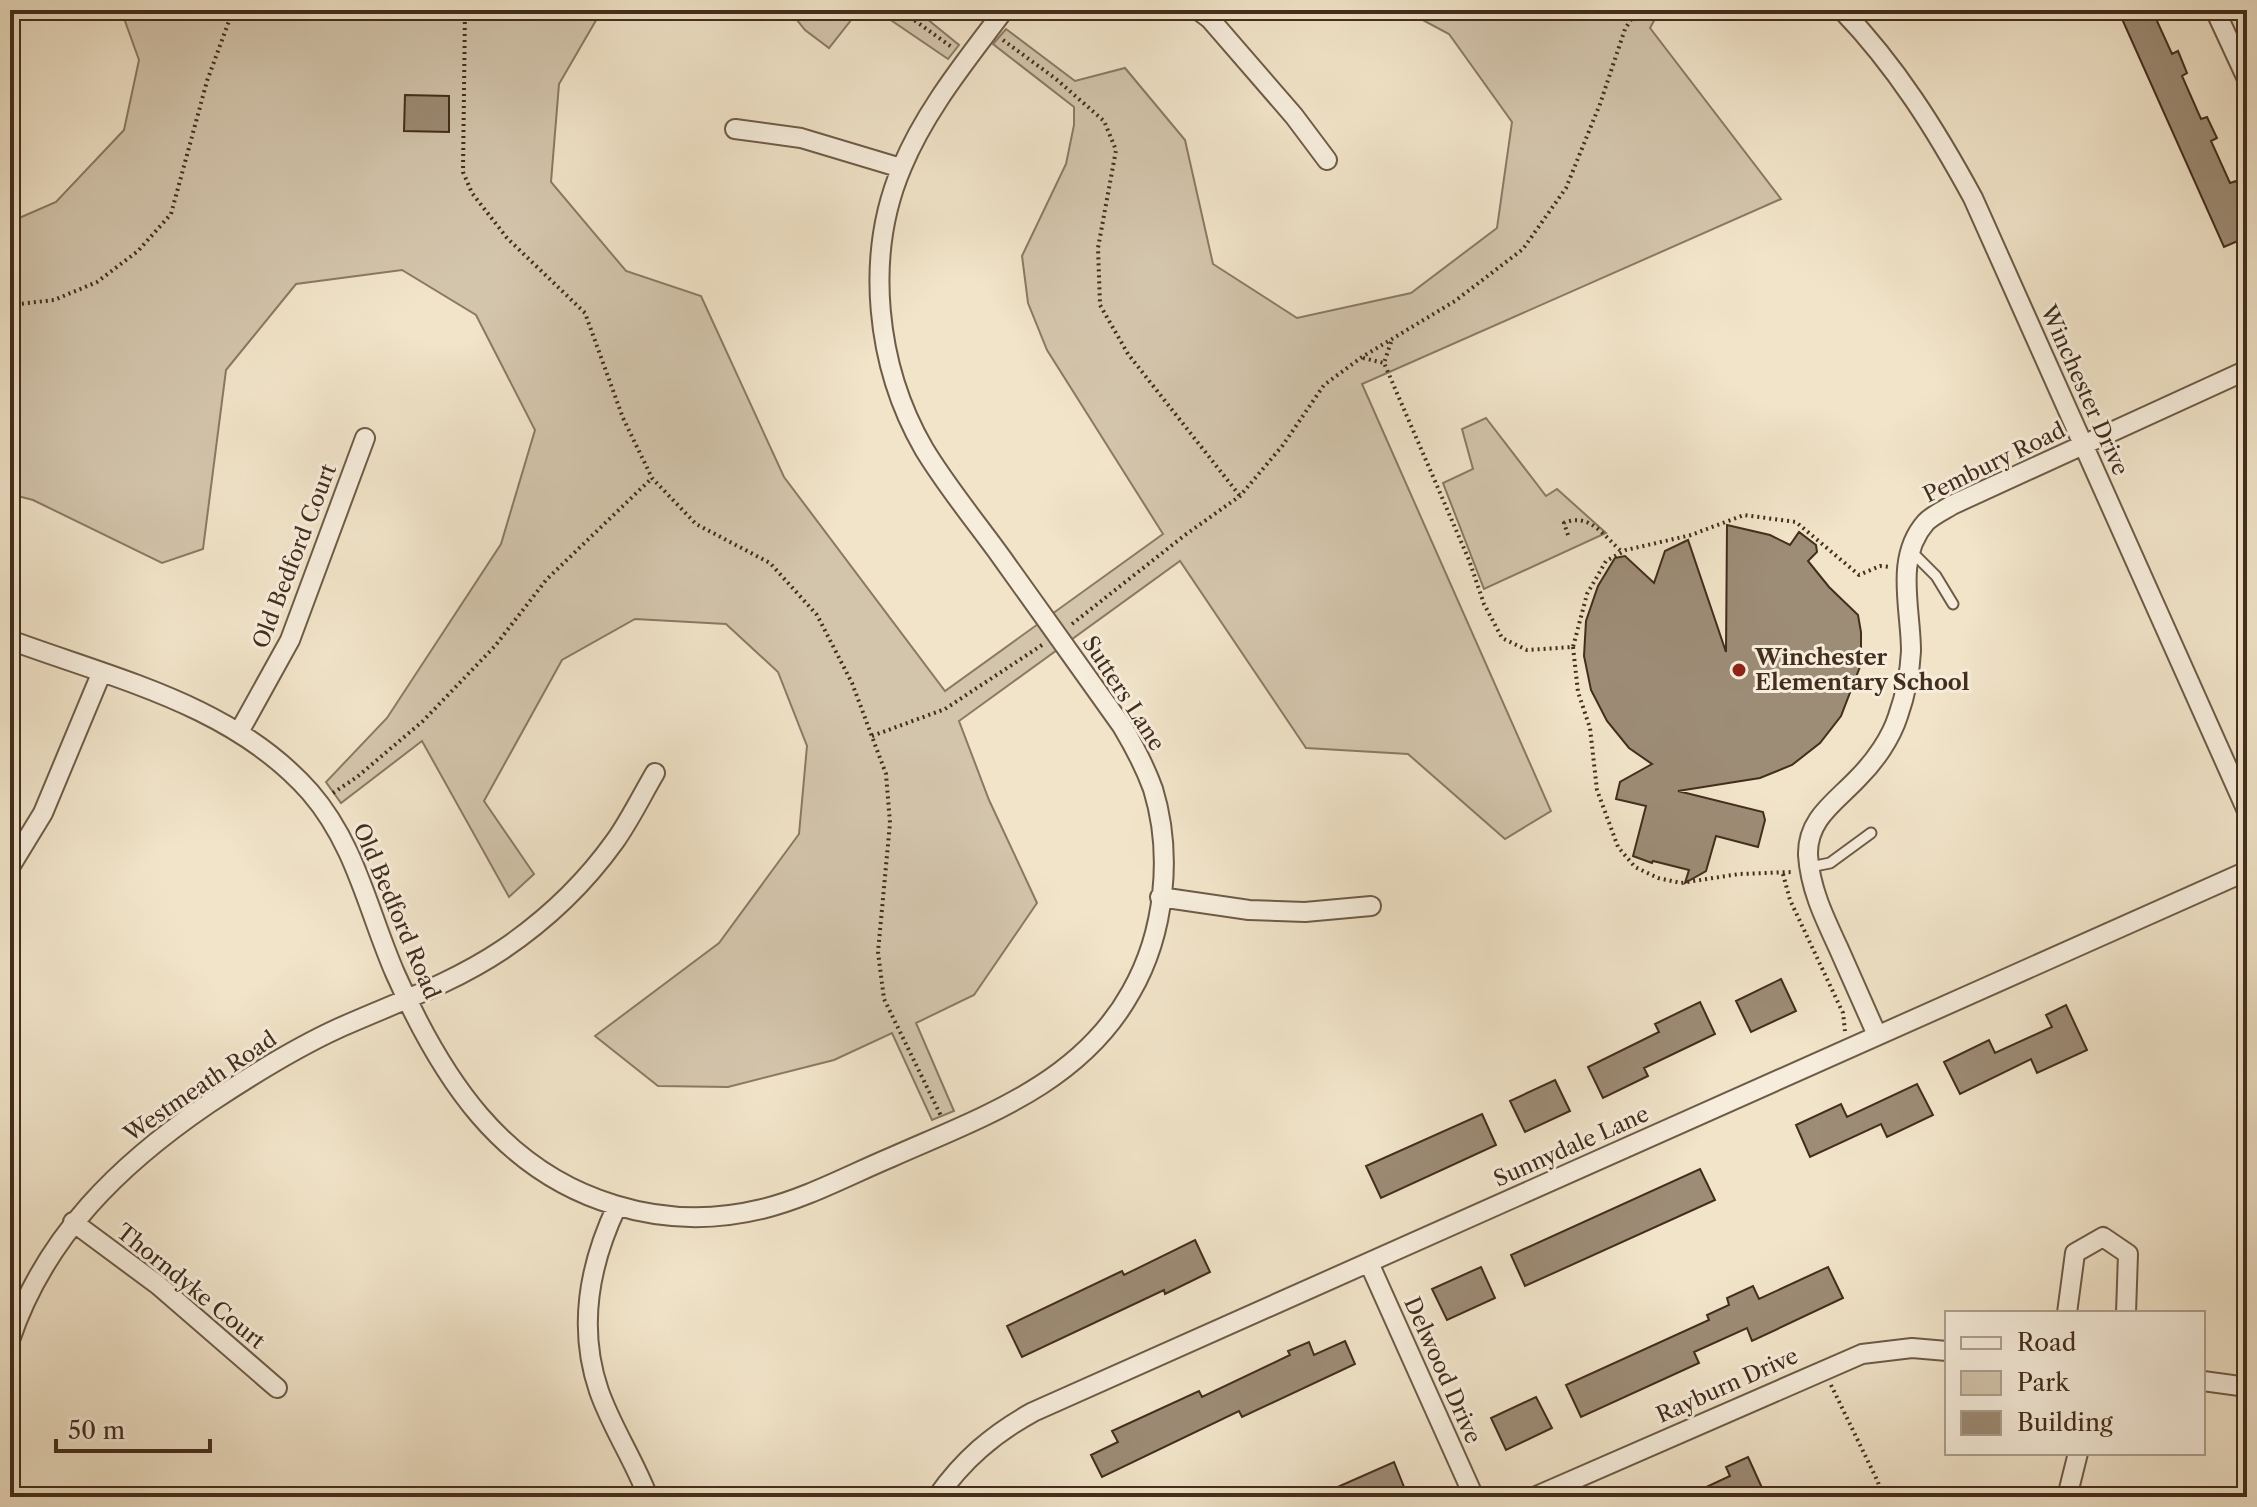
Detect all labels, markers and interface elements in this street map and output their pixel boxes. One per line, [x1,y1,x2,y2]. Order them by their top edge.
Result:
street label: Winchester Drive [2034,300,2134,480]
street label: Pembury Road [1919,416,2070,508]
street label: Old Bedford Court [247,460,342,652]
street label: Sutters Lane [1076,631,1171,756]
place label: Winchester Elementary School [1754,644,1970,696]
marker: Winchester Elementary School [1730,661,1748,679]
street label: Old Bedford Road [347,819,446,1003]
street label: Westmeath Road [118,1025,282,1148]
street label: Sunnydale Lane [1489,1100,1653,1193]
street label: Thorndyke Court [111,1218,271,1355]
street label: Delwood Drive [1398,1293,1487,1448]
legend [1945,1311,2205,1455]
text: Road [2017,1328,2077,1357]
street label: Rayburn Drive [1652,1342,1802,1429]
text: Park [2017,1368,2070,1397]
scale bar [56,1403,210,1453]
text: Building [2017,1408,2113,1437]
text: 50 m [68,1416,125,1445]

